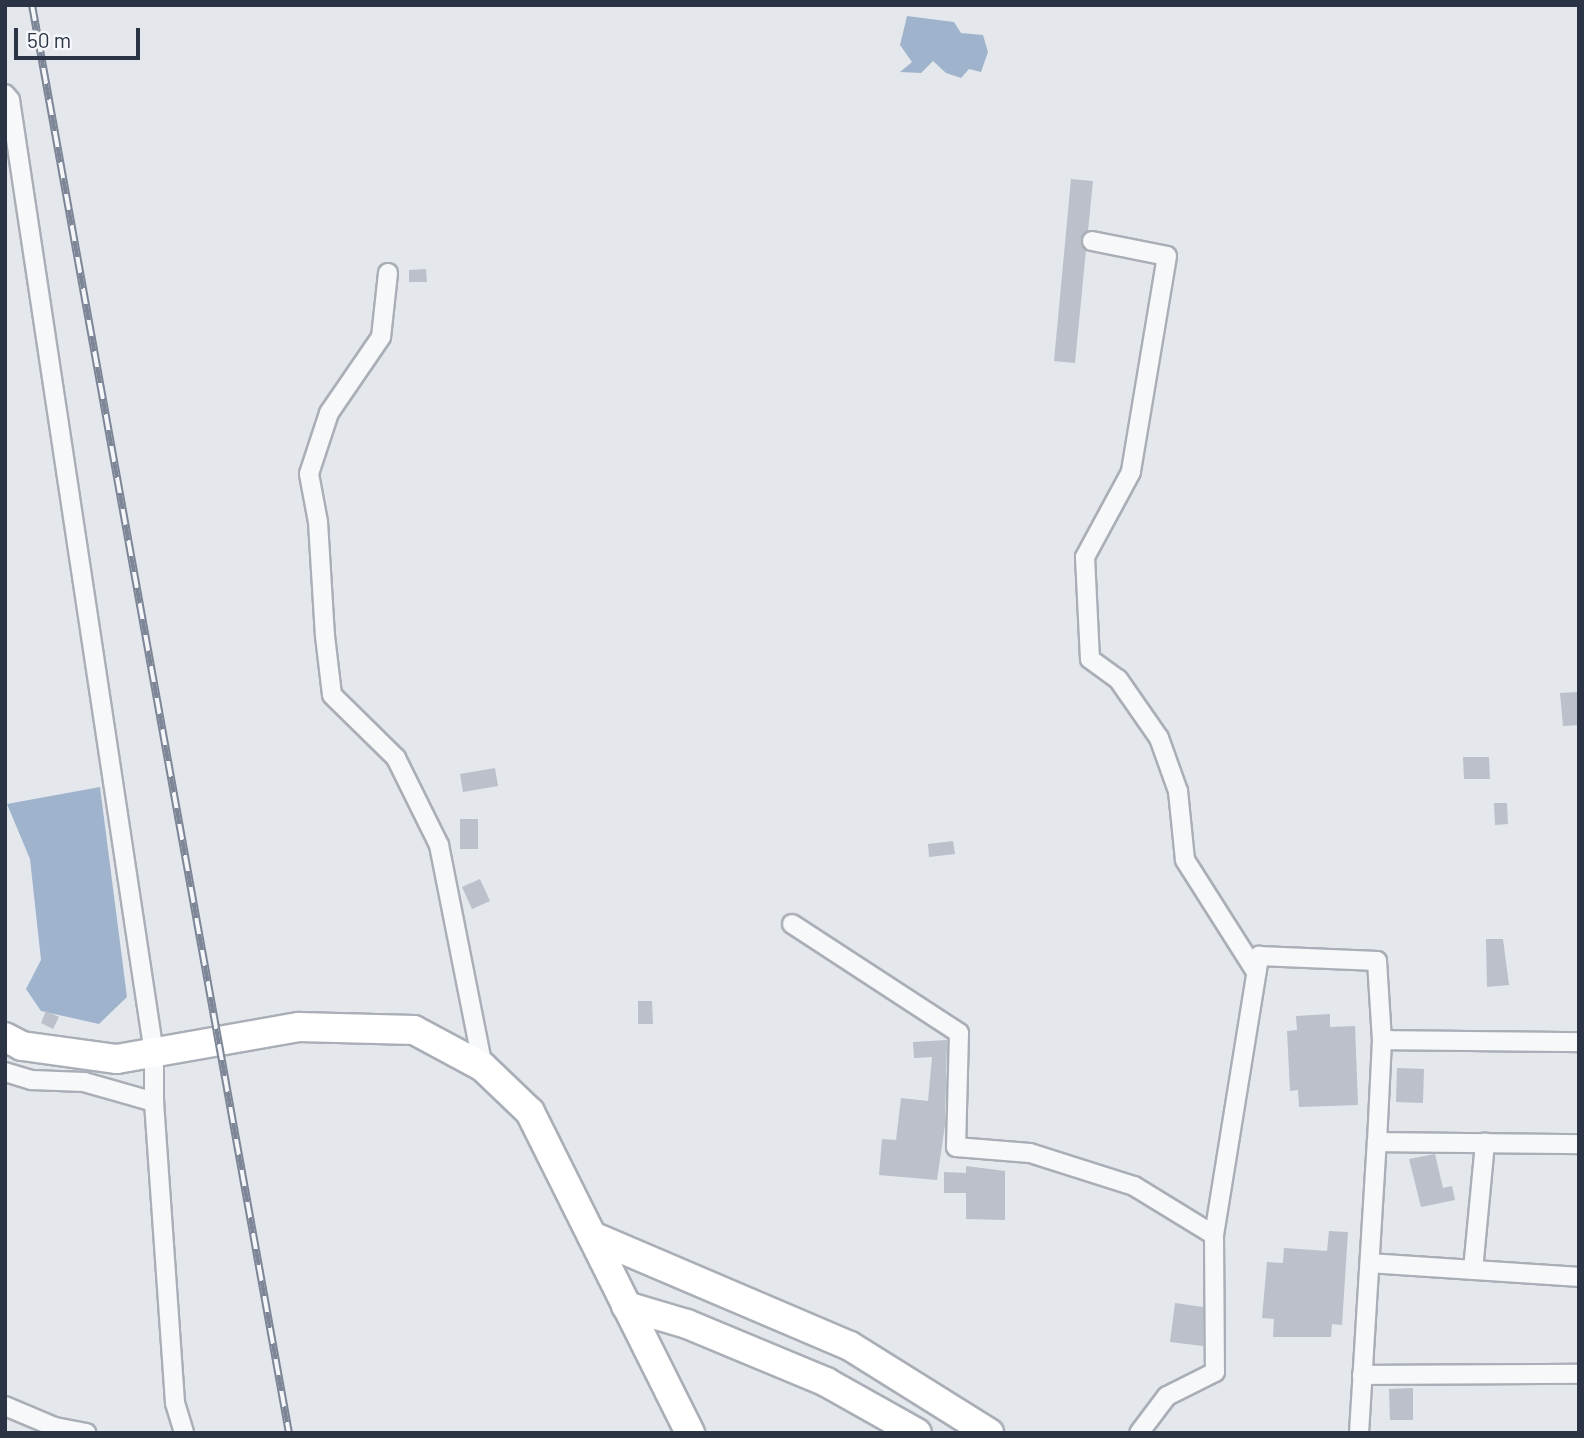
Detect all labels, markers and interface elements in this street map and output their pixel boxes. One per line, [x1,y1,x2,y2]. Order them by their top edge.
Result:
scale bar [18,14,144,58]
text: 50 m [27,27,71,52]

